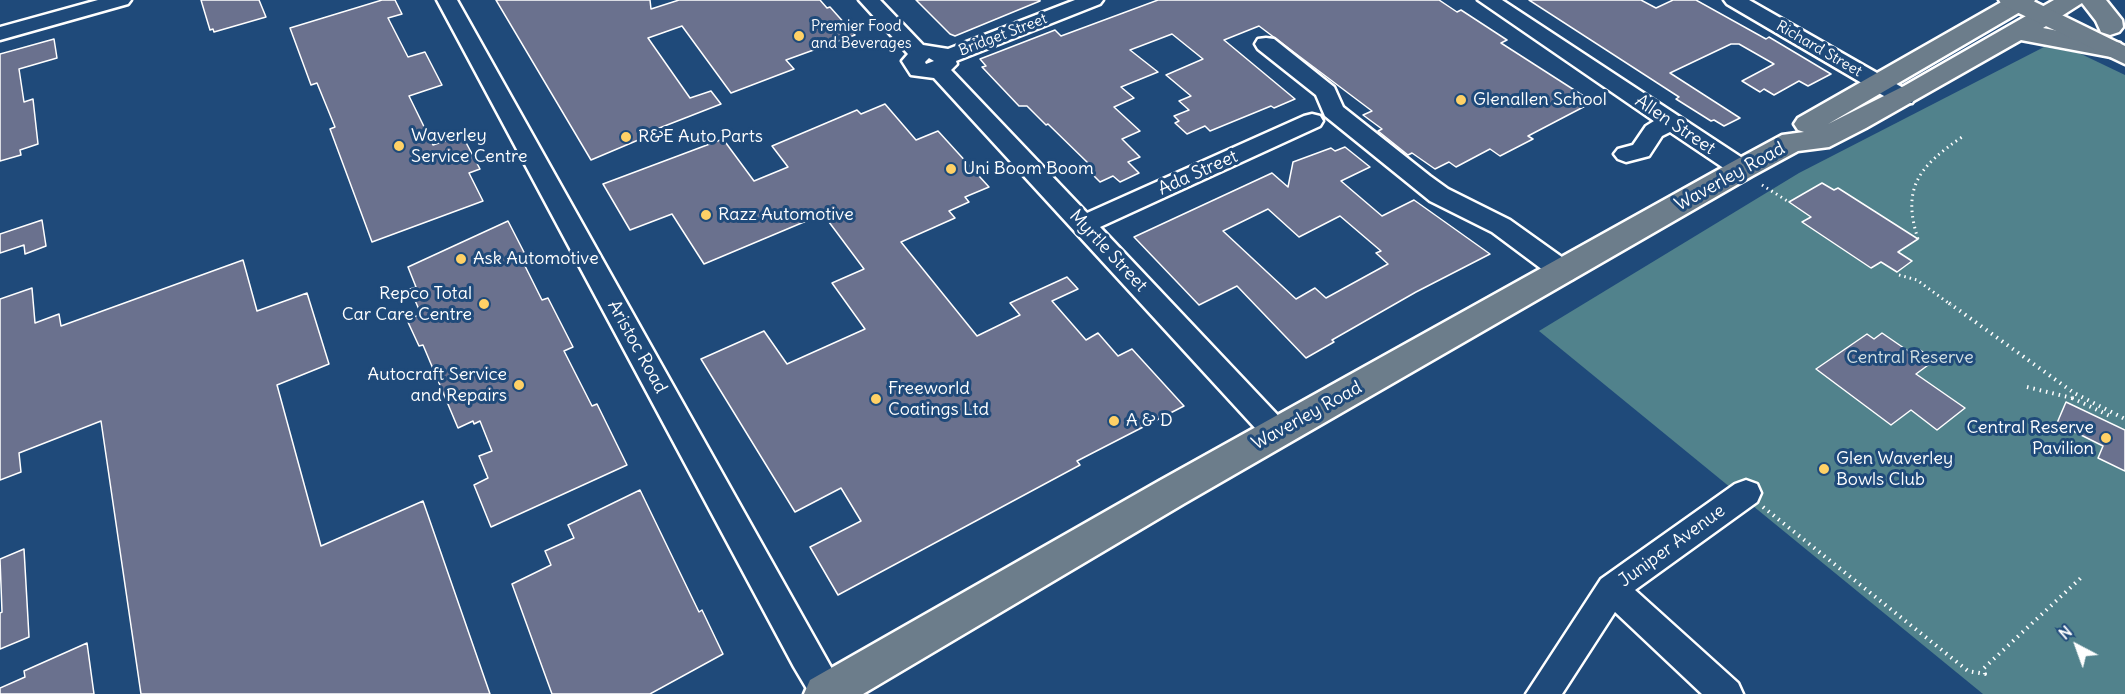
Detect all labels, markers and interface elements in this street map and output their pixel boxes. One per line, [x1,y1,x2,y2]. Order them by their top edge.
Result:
street label: Bridget Street [956,10,1050,60]
street label: Richard Street [1773,17,1865,81]
place label: Premier Food and Beverages [811,18,912,53]
marker: Premier Food and Beverages [792,29,806,43]
place label: Glenallen School [1473,89,1607,111]
street label: Allen Street [1631,90,1719,160]
marker: Glenallen School [1454,93,1468,107]
place label: Waverley Service Centre [411,125,528,168]
place label: R&E Auto Parts [638,126,763,148]
marker: R&E Auto Parts [619,130,633,144]
street label: Waverley Road [1671,138,1789,216]
marker: Waverley Service Centre [392,139,406,153]
street label: Ada Street [1155,146,1241,200]
place label: Uni Boom Boom [963,158,1094,180]
marker: Uni Boom Boom [944,162,958,176]
place label: Razz Automotive [718,204,854,226]
street label: Myrtle Street [1065,206,1151,296]
marker: Razz Automotive [699,208,713,222]
place label: Ask Automotive [473,248,599,270]
marker: Ask Automotive [454,252,468,266]
place label: Repco Total Car Care Centre [342,283,472,326]
marker: Repco Total Car Care Centre [477,297,491,311]
street label: Aristoc Road [603,297,671,397]
park label: Central Reserve [1846,347,1974,369]
place label: Autocraft Service and Repairs [368,364,507,406]
street label: Waverley Road [1248,377,1366,455]
marker: Autocraft Service and Repairs [512,378,526,392]
place label: Freeworld Coatings Ltd [888,378,989,420]
marker: Freeworld Coatings Ltd [869,392,883,406]
place label: A & D [1126,410,1173,432]
marker: A & D [1107,414,1121,428]
place label: Central Reserve Pavilion [1966,417,2094,460]
marker: Central Reserve Pavilion [2099,431,2113,445]
place label: Glen Waverley Bowls Club [1836,448,1953,490]
marker: Glen Waverley Bowls Club [1817,462,1831,476]
street label: Juniper Avenue [1615,500,1729,592]
north arrow [2047,616,2107,676]
text: N [2054,621,2076,644]

